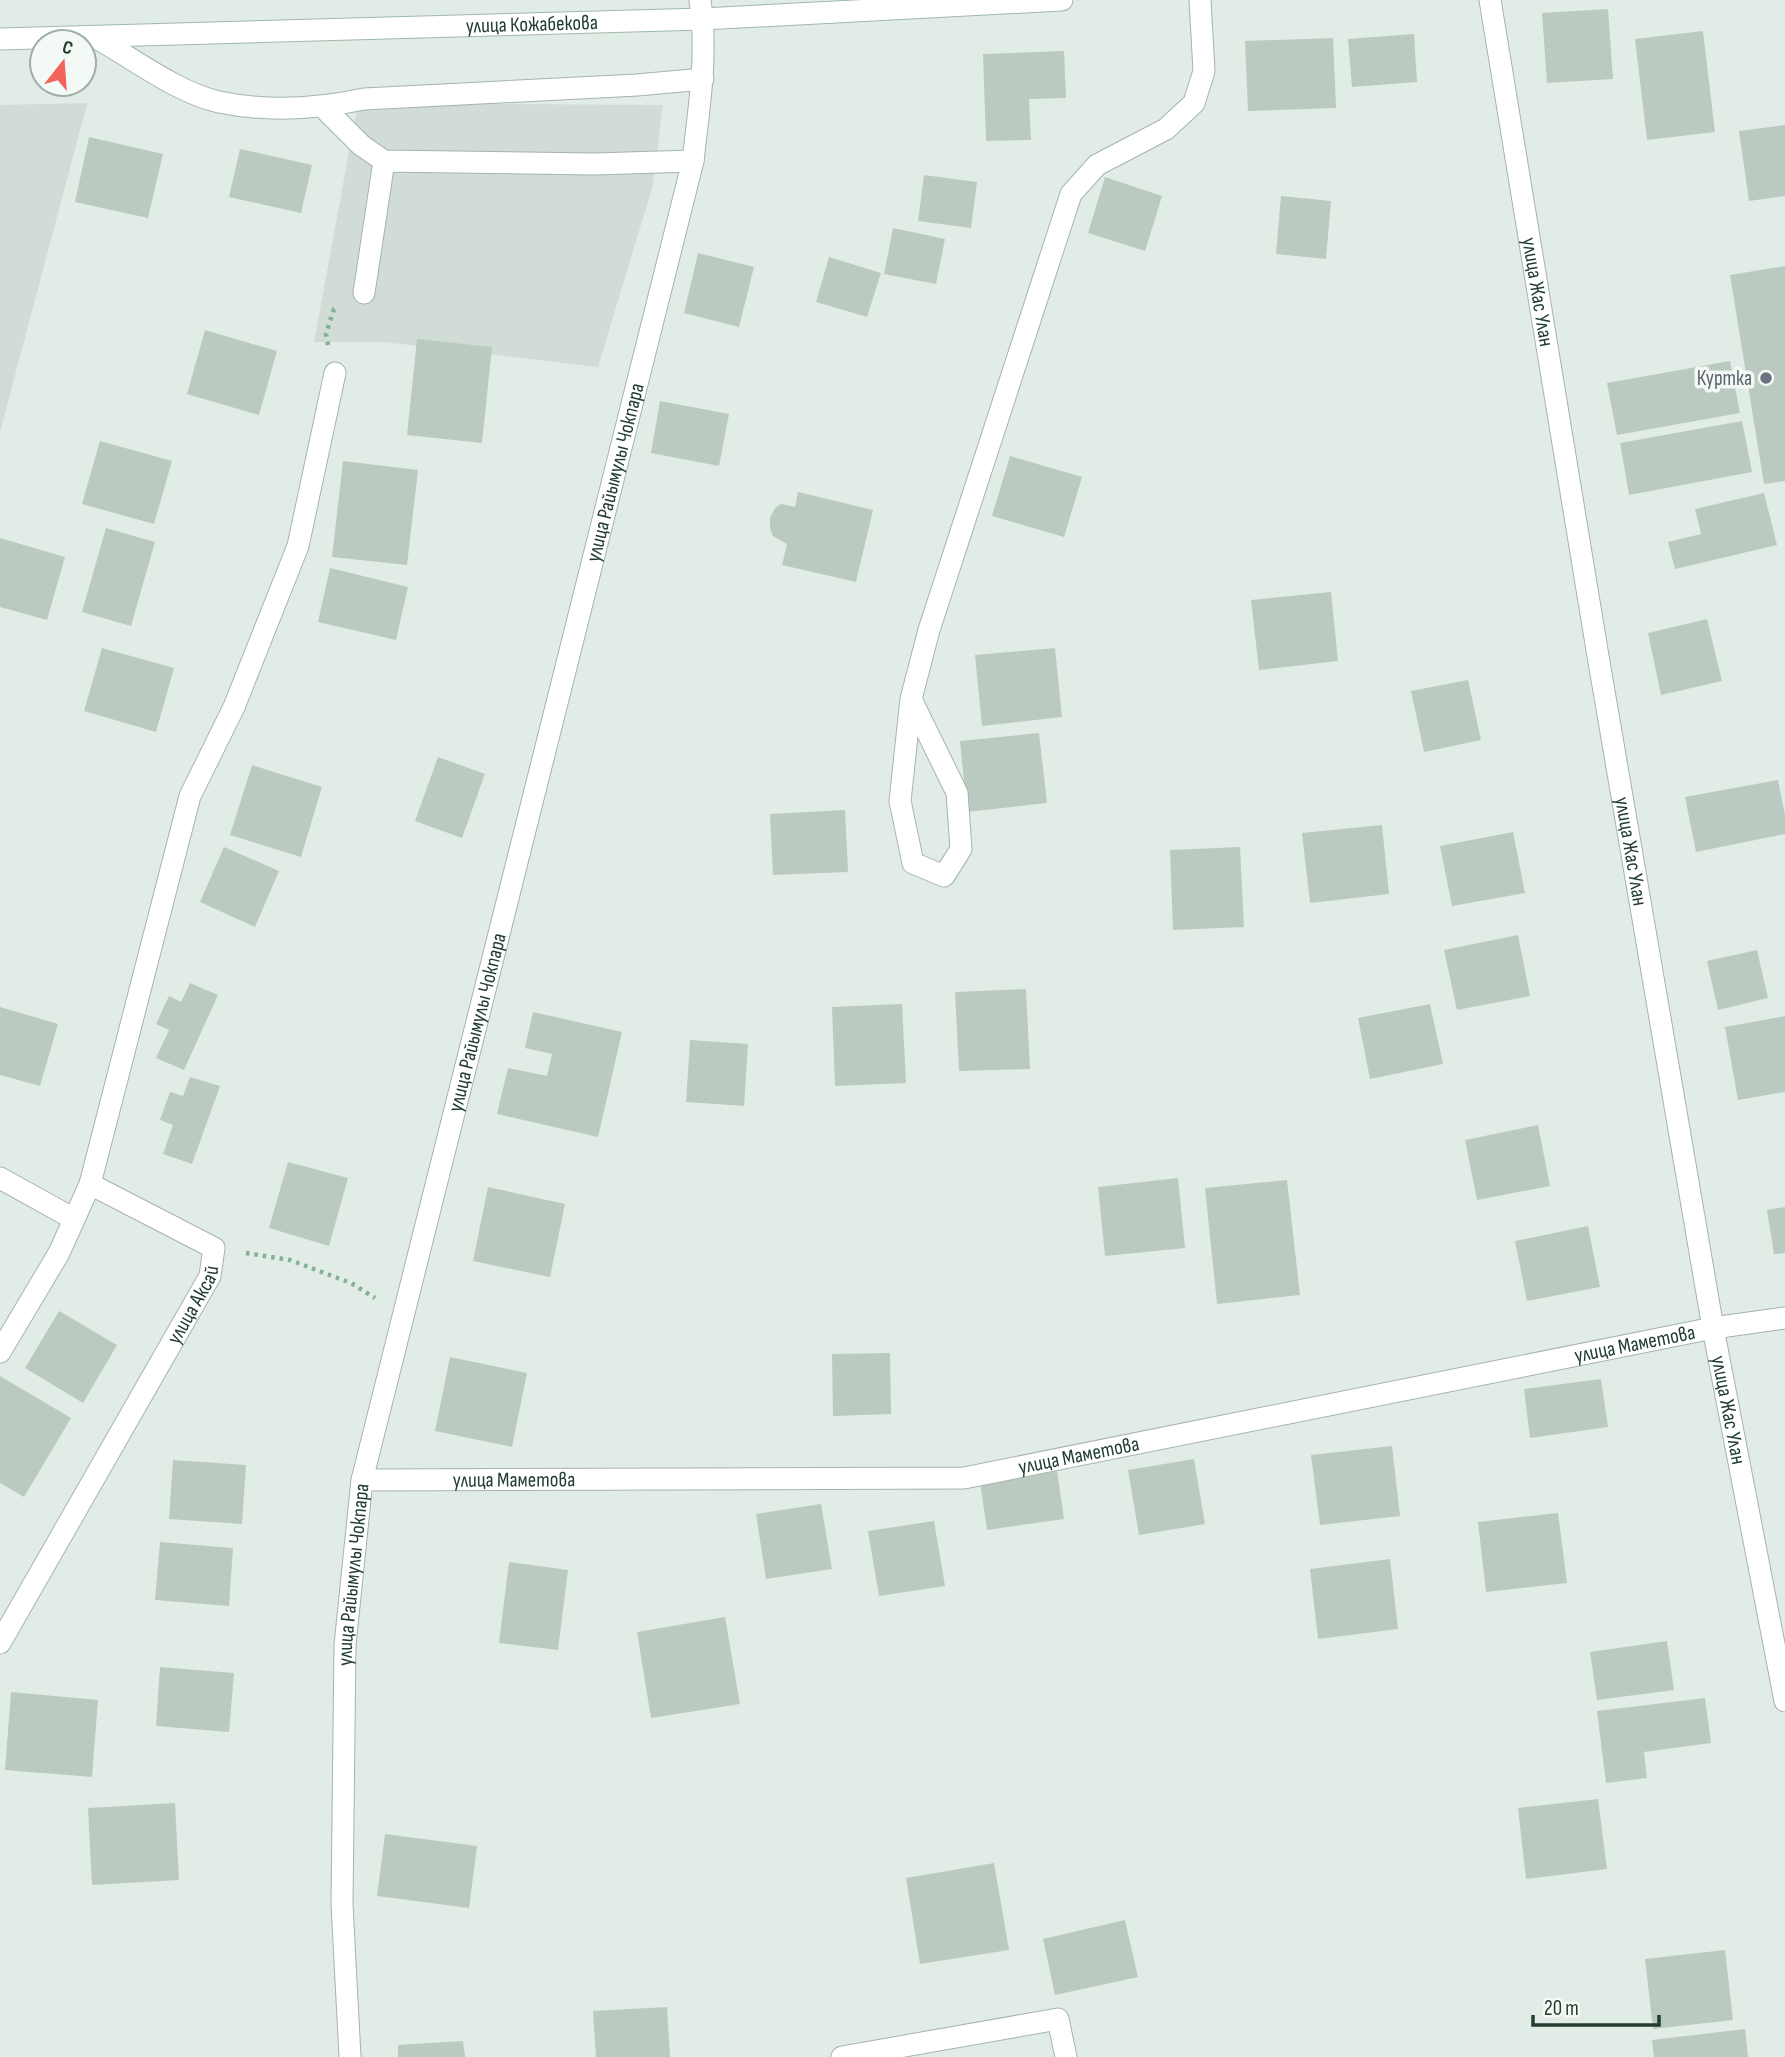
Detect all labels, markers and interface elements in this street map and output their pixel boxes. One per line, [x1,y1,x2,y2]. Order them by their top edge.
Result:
street label: улица Кожабекова [465,10,598,39]
north arrow [28,28,98,98]
text: С [60,36,76,61]
street label: улица Жас Улан [1516,236,1559,349]
place label: Куртка [1697,366,1752,391]
marker: Куртка [1758,370,1774,386]
street label: улица Райымулы Чокпара [581,380,650,564]
street label: улица Жас Улан [1609,795,1653,908]
street label: улица Райымулы Чокпара [443,930,512,1114]
street label: улица Аксай [162,1264,224,1348]
street label: улица Маметова [1572,1320,1697,1368]
street label: улица Жас Улан [1706,1354,1751,1466]
street label: улица Маметова [1016,1431,1141,1480]
street label: улица Маметова [453,1467,575,1493]
street label: улица Райымулы Чокпара [333,1482,375,1666]
scale bar [1533,1983,1659,2027]
text: 20 m [1544,1996,1579,2021]

